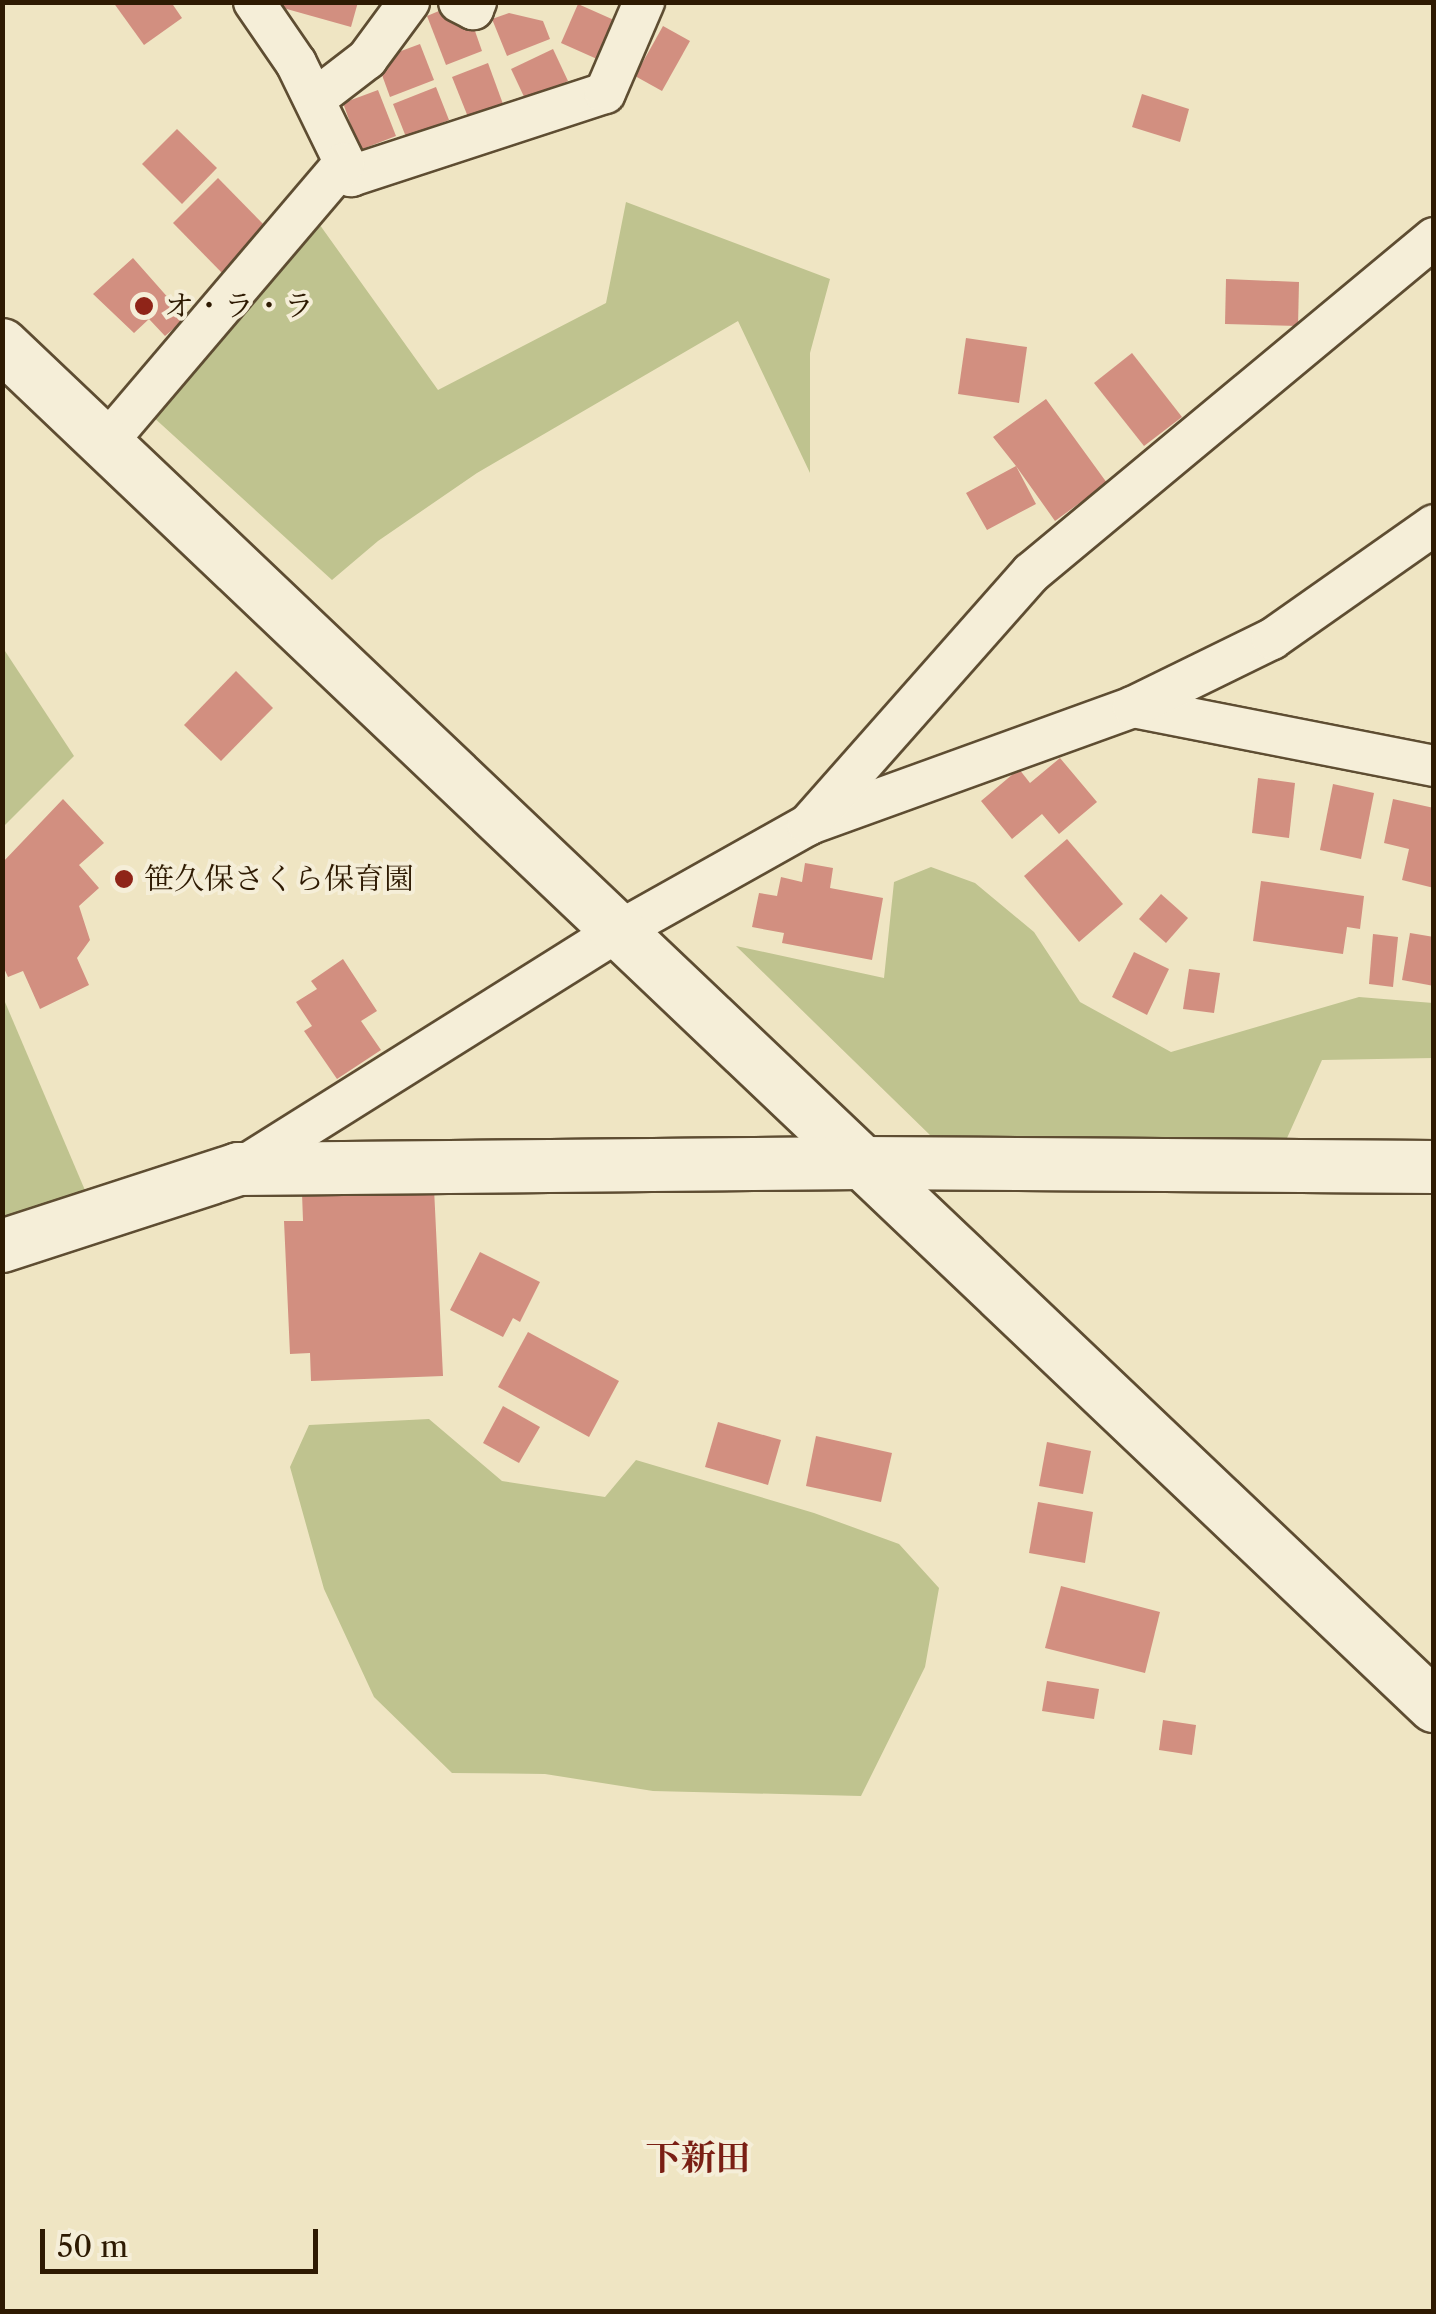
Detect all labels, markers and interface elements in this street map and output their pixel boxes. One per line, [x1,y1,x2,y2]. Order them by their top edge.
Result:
place label: オ・ラ・ラ [164,288,314,324]
marker: オ・ラ・ラ [133,295,155,317]
place label: 笹久保さくら保育園 [144,861,414,897]
marker: 笹久保さくら保育園 [113,868,135,890]
district label: 下新田 [646,2137,750,2179]
scale bar [45,2209,322,2271]
text: 50 m [57,2228,128,2265]

